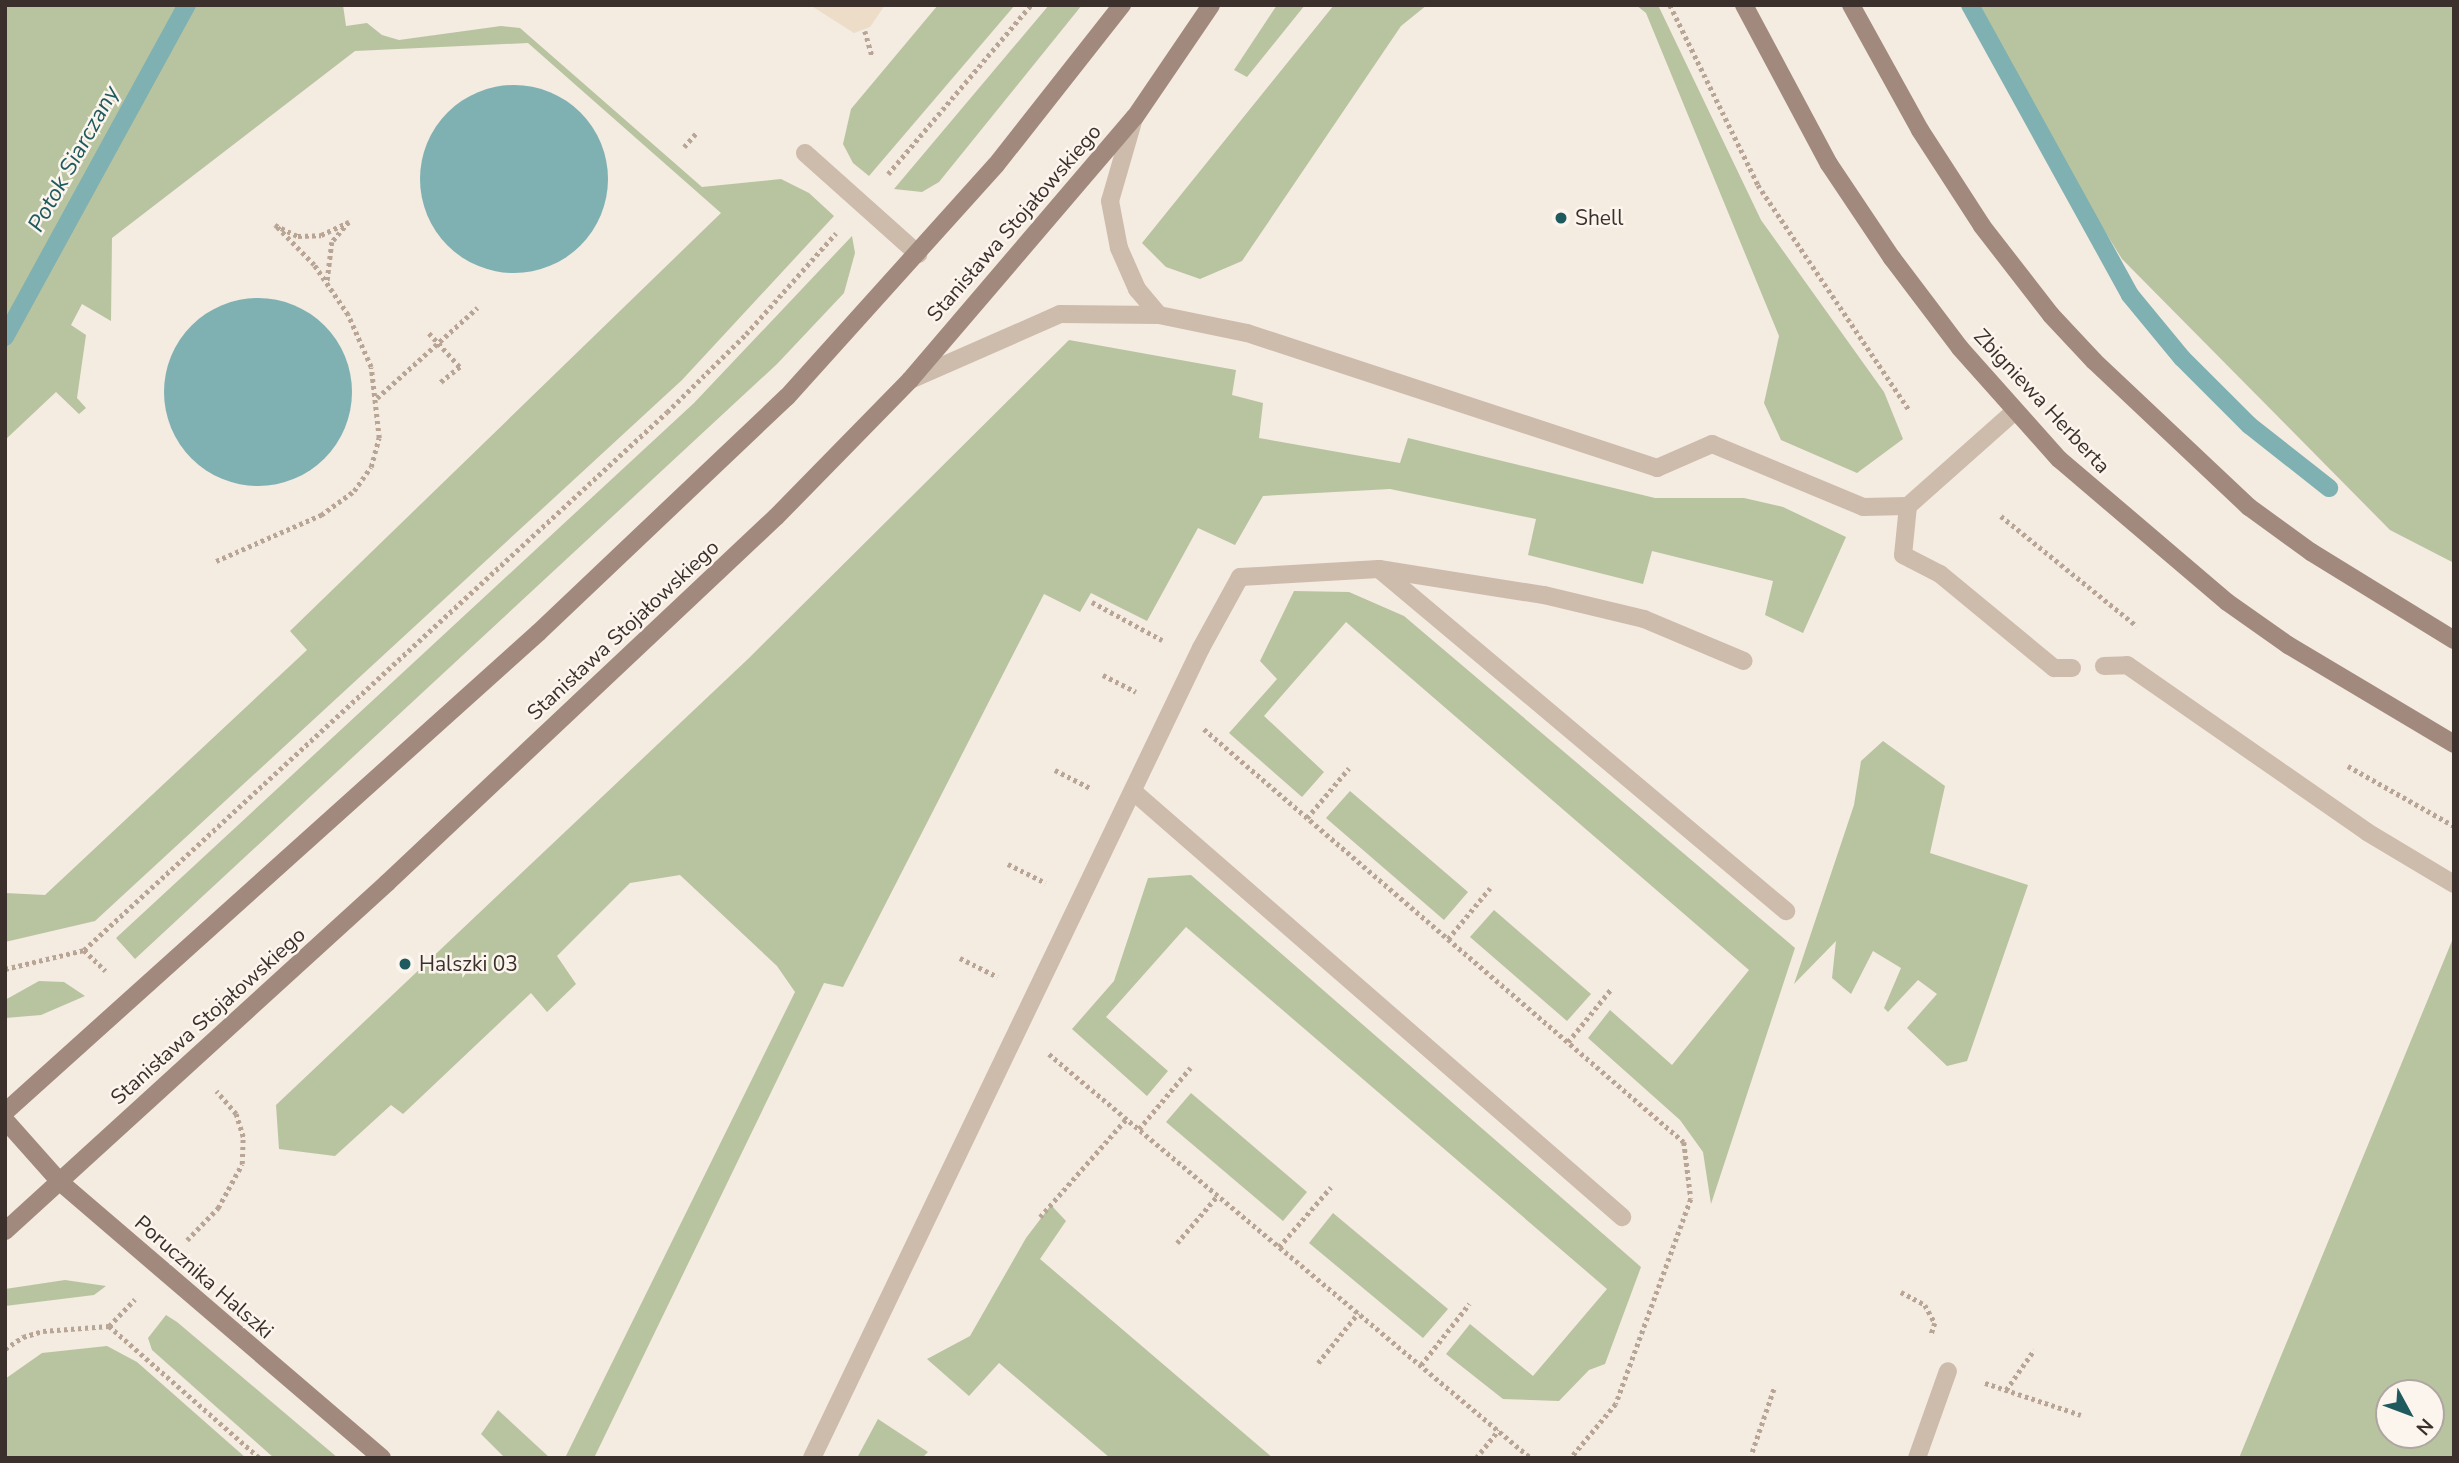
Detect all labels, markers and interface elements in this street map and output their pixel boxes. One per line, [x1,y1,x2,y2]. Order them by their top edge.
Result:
water label: Potok Siarczany [22,81,126,237]
street label: Stanisława Stojałowskiego [921,119,1107,327]
place label: Shell [1575,205,1623,231]
marker: Shell [1553,210,1569,226]
street label: Zbigniewa Herberta [1969,324,2115,478]
street label: Stanisława Stojałowskiego [522,534,724,726]
street label: Stanisława Stojałowskiego [106,922,310,1110]
place label: Halszki 03 [419,951,518,977]
marker: Halszki 03 [397,956,413,972]
street label: Porucznika Halszki [130,1210,278,1344]
north arrow [2375,1379,2445,1449]
text: N [2410,1413,2439,1440]

